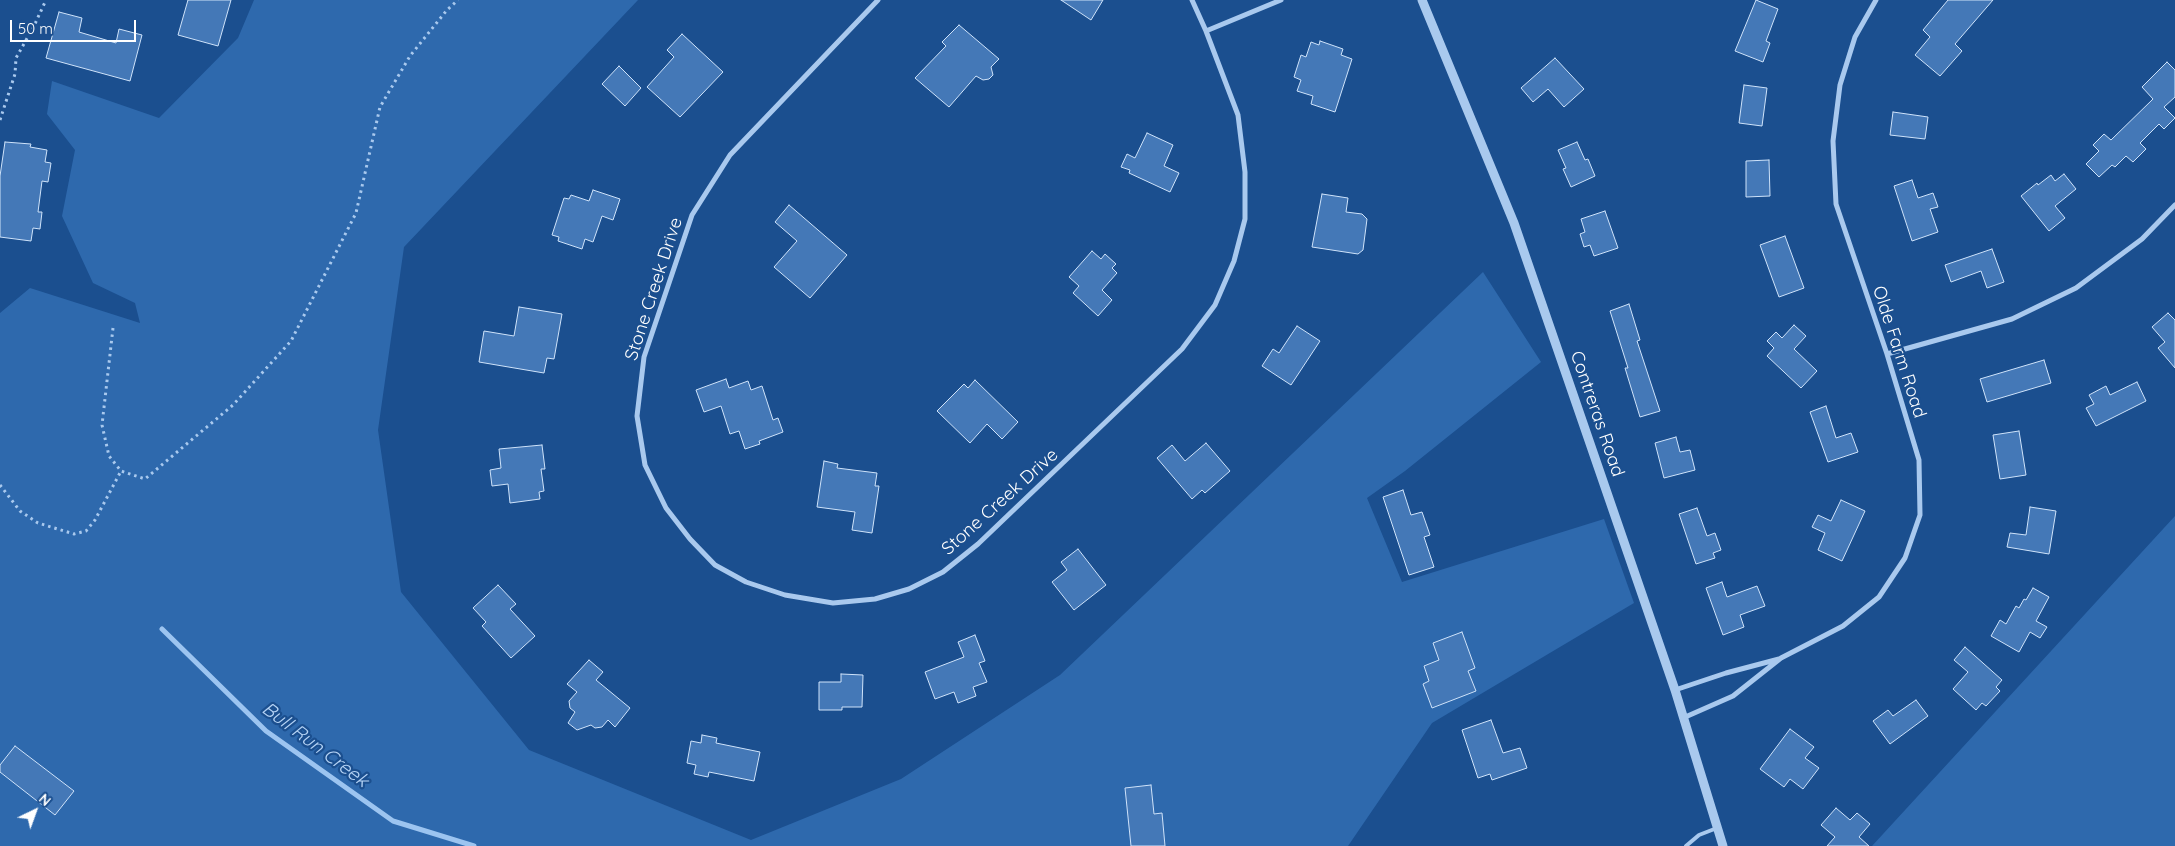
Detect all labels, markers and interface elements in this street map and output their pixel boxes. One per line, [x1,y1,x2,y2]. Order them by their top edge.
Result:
scale bar [12,10,139,42]
text: 50 m [18,19,53,38]
street label: Stone Creek Drive [621,215,687,363]
street label: Olde Farm Road [1868,283,1930,421]
street label: Contreras Road [1565,348,1629,480]
street label: Stone Creek Drive [937,444,1063,560]
water label: Bull Run Creek [257,698,373,792]
north arrow [10,786,60,836]
text: N [35,790,55,810]

